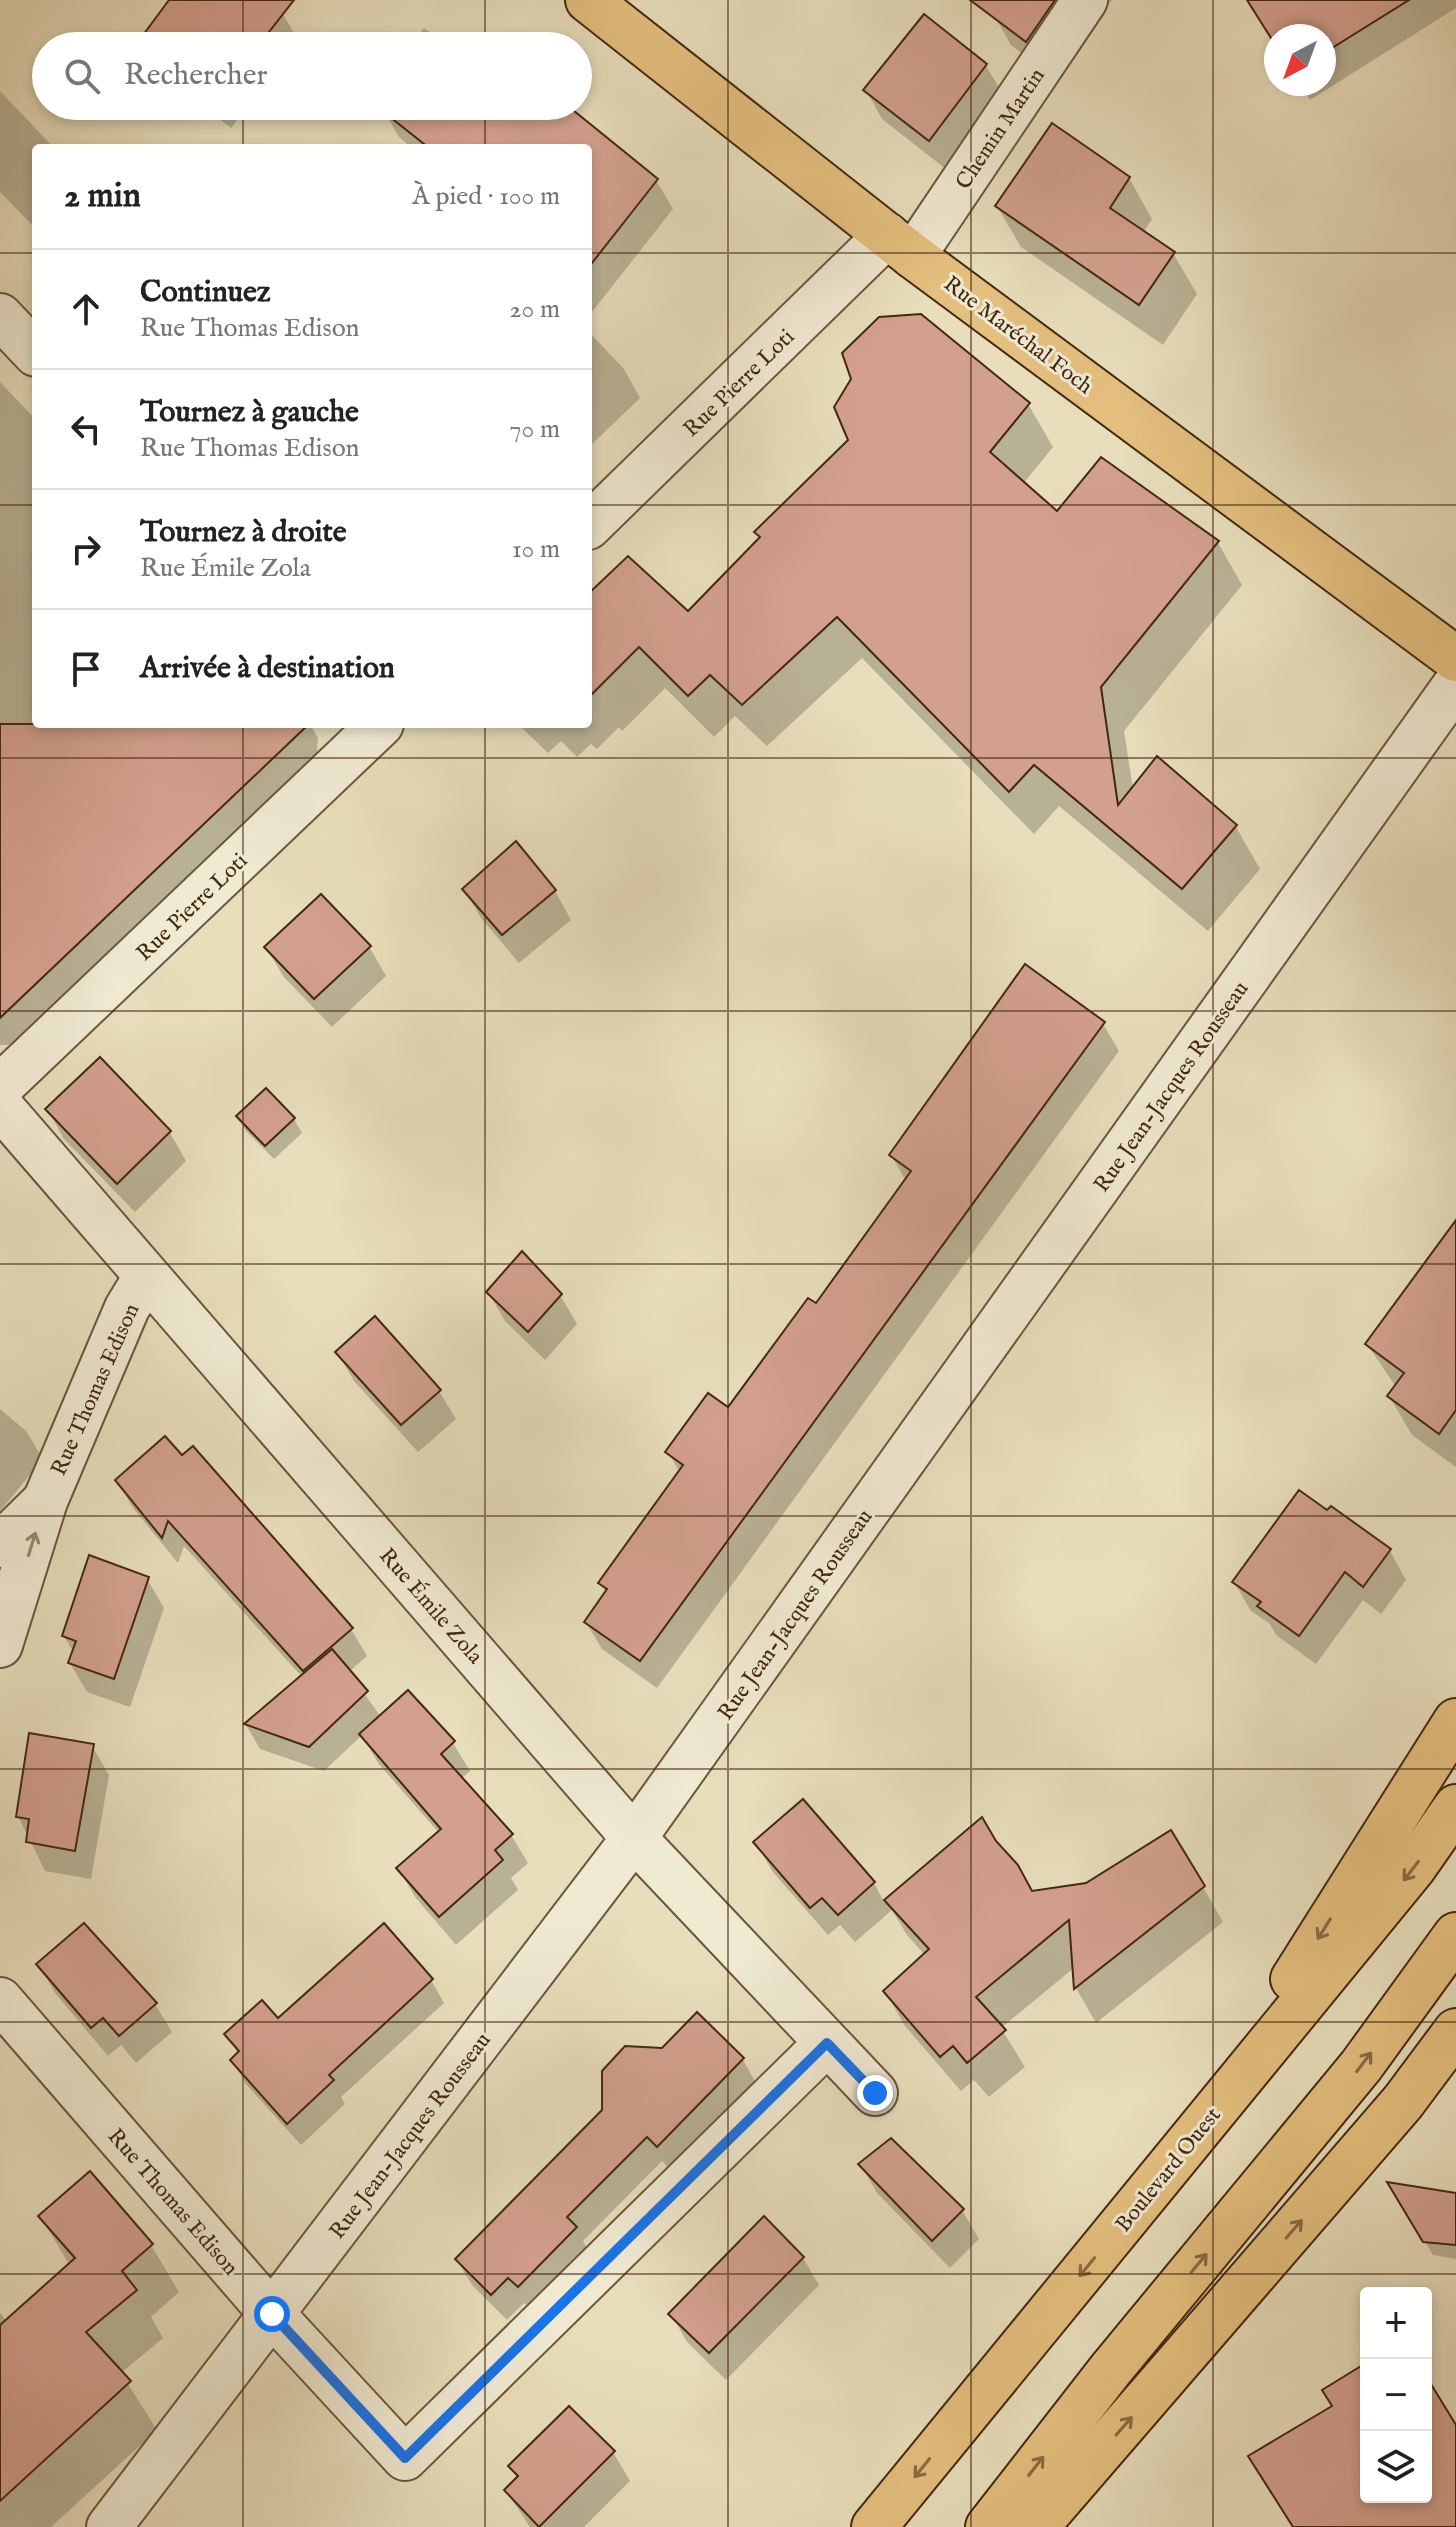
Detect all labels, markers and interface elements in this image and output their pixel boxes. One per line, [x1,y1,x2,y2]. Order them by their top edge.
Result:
north arrow [1264,24,1336,96]
search box [32,32,592,120]
icon: search [60,54,104,98]
text: Rechercher [124,57,268,95]
street label: Chemin Martin [950,63,1052,195]
text: 2 min [64,175,141,218]
text: À pied · 100 m [412,180,560,213]
street label: Rue Maréchal Foch [938,270,1098,401]
text: Continuez [140,274,271,312]
icon: ahead [64,287,108,331]
text: 20 m [509,293,560,326]
text: Rue Thomas Edison [140,312,359,345]
street label: Rue Pierre Loti [678,323,801,443]
text: Tournez à gauche [140,394,359,432]
icon: left [64,407,108,451]
text: 70 m [509,413,560,446]
text: Rue Thomas Edison [140,432,359,465]
text: Tournez à droite [140,514,347,552]
icon: right [64,527,108,571]
text: 10 m [512,533,560,566]
text: Rue Émile Zola [140,552,311,585]
icon: arrive [64,647,108,691]
text: Arrivée à destination [140,650,395,688]
street label: Rue Pierre Loti [131,847,254,967]
street label: Rue Jean-Jacques Rousseau [1088,976,1255,1198]
street label: Rue Thomas Edison [45,1299,146,1480]
street label: Rue Jean-Jacques Rousseau [712,1504,879,1726]
one-way arrow [25,1531,40,1557]
street label: Rue Émile Zola [372,1543,489,1670]
one-way arrow [1402,1860,1419,1881]
one-way arrow [1316,1917,1332,1940]
street label: Rue Jean-Jacques Rousseau [324,2027,497,2245]
one-way arrow [1355,2052,1372,2073]
route end [857,2075,893,2111]
street label: Boulevard Ouest [1110,2102,1228,2238]
street label: Rue Thomas Edison [101,2123,244,2282]
one-way arrow [1284,2219,1302,2240]
one-way arrow [1190,2253,1208,2274]
one-way arrow [1078,2256,1096,2277]
map controls [1360,2287,1432,2503]
button: + [1360,2287,1432,2359]
route start [254,2296,290,2332]
button: − [1360,2359,1432,2431]
one-way arrow [1115,2416,1133,2436]
button: layers [1360,2431,1432,2503]
one-way arrow [1027,2455,1044,2477]
one-way arrow [913,2457,931,2478]

